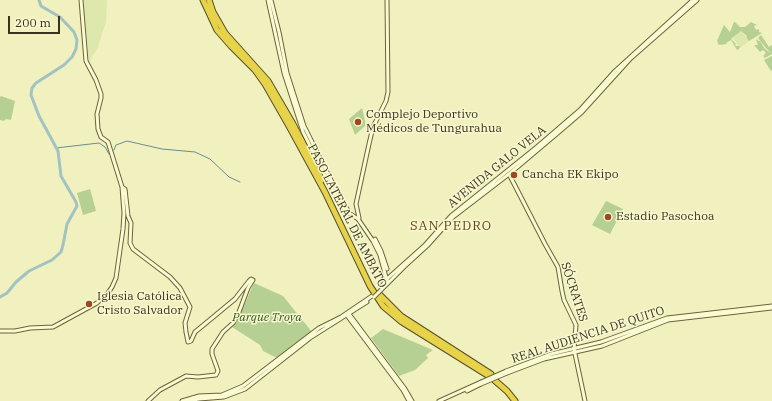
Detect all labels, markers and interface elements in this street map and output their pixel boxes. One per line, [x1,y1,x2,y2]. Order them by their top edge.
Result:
scale bar [10,8,62,34]
text: 200 m [15,15,51,30]
place label: Complejo Deportivo Médicos de Tungurahua [366,108,502,136]
marker: Complejo Deportivo Médicos de Tungurahua [353,117,363,127]
street label: AVENIDA GALO VELA [445,123,549,211]
street label: PASO LATERAL DE AMBATO [304,142,390,290]
place label: Cancha EK Ekipo [522,168,619,182]
marker: Cancha EK Ekipo [509,170,519,180]
place label: Estadio Pasochoa [616,210,715,224]
marker: Estadio Pasochoa [603,212,613,222]
district label: SAN PEDRO [410,218,492,234]
street label: SÓCRATES [558,260,590,324]
place label: Iglesia Católica Cristo Salvador [97,290,183,318]
marker: Iglesia Católica Cristo Salvador [84,299,94,309]
street label: REAL AUDIENCIA DE QUITO [510,303,666,367]
park label: Parque Troya [232,311,302,325]

